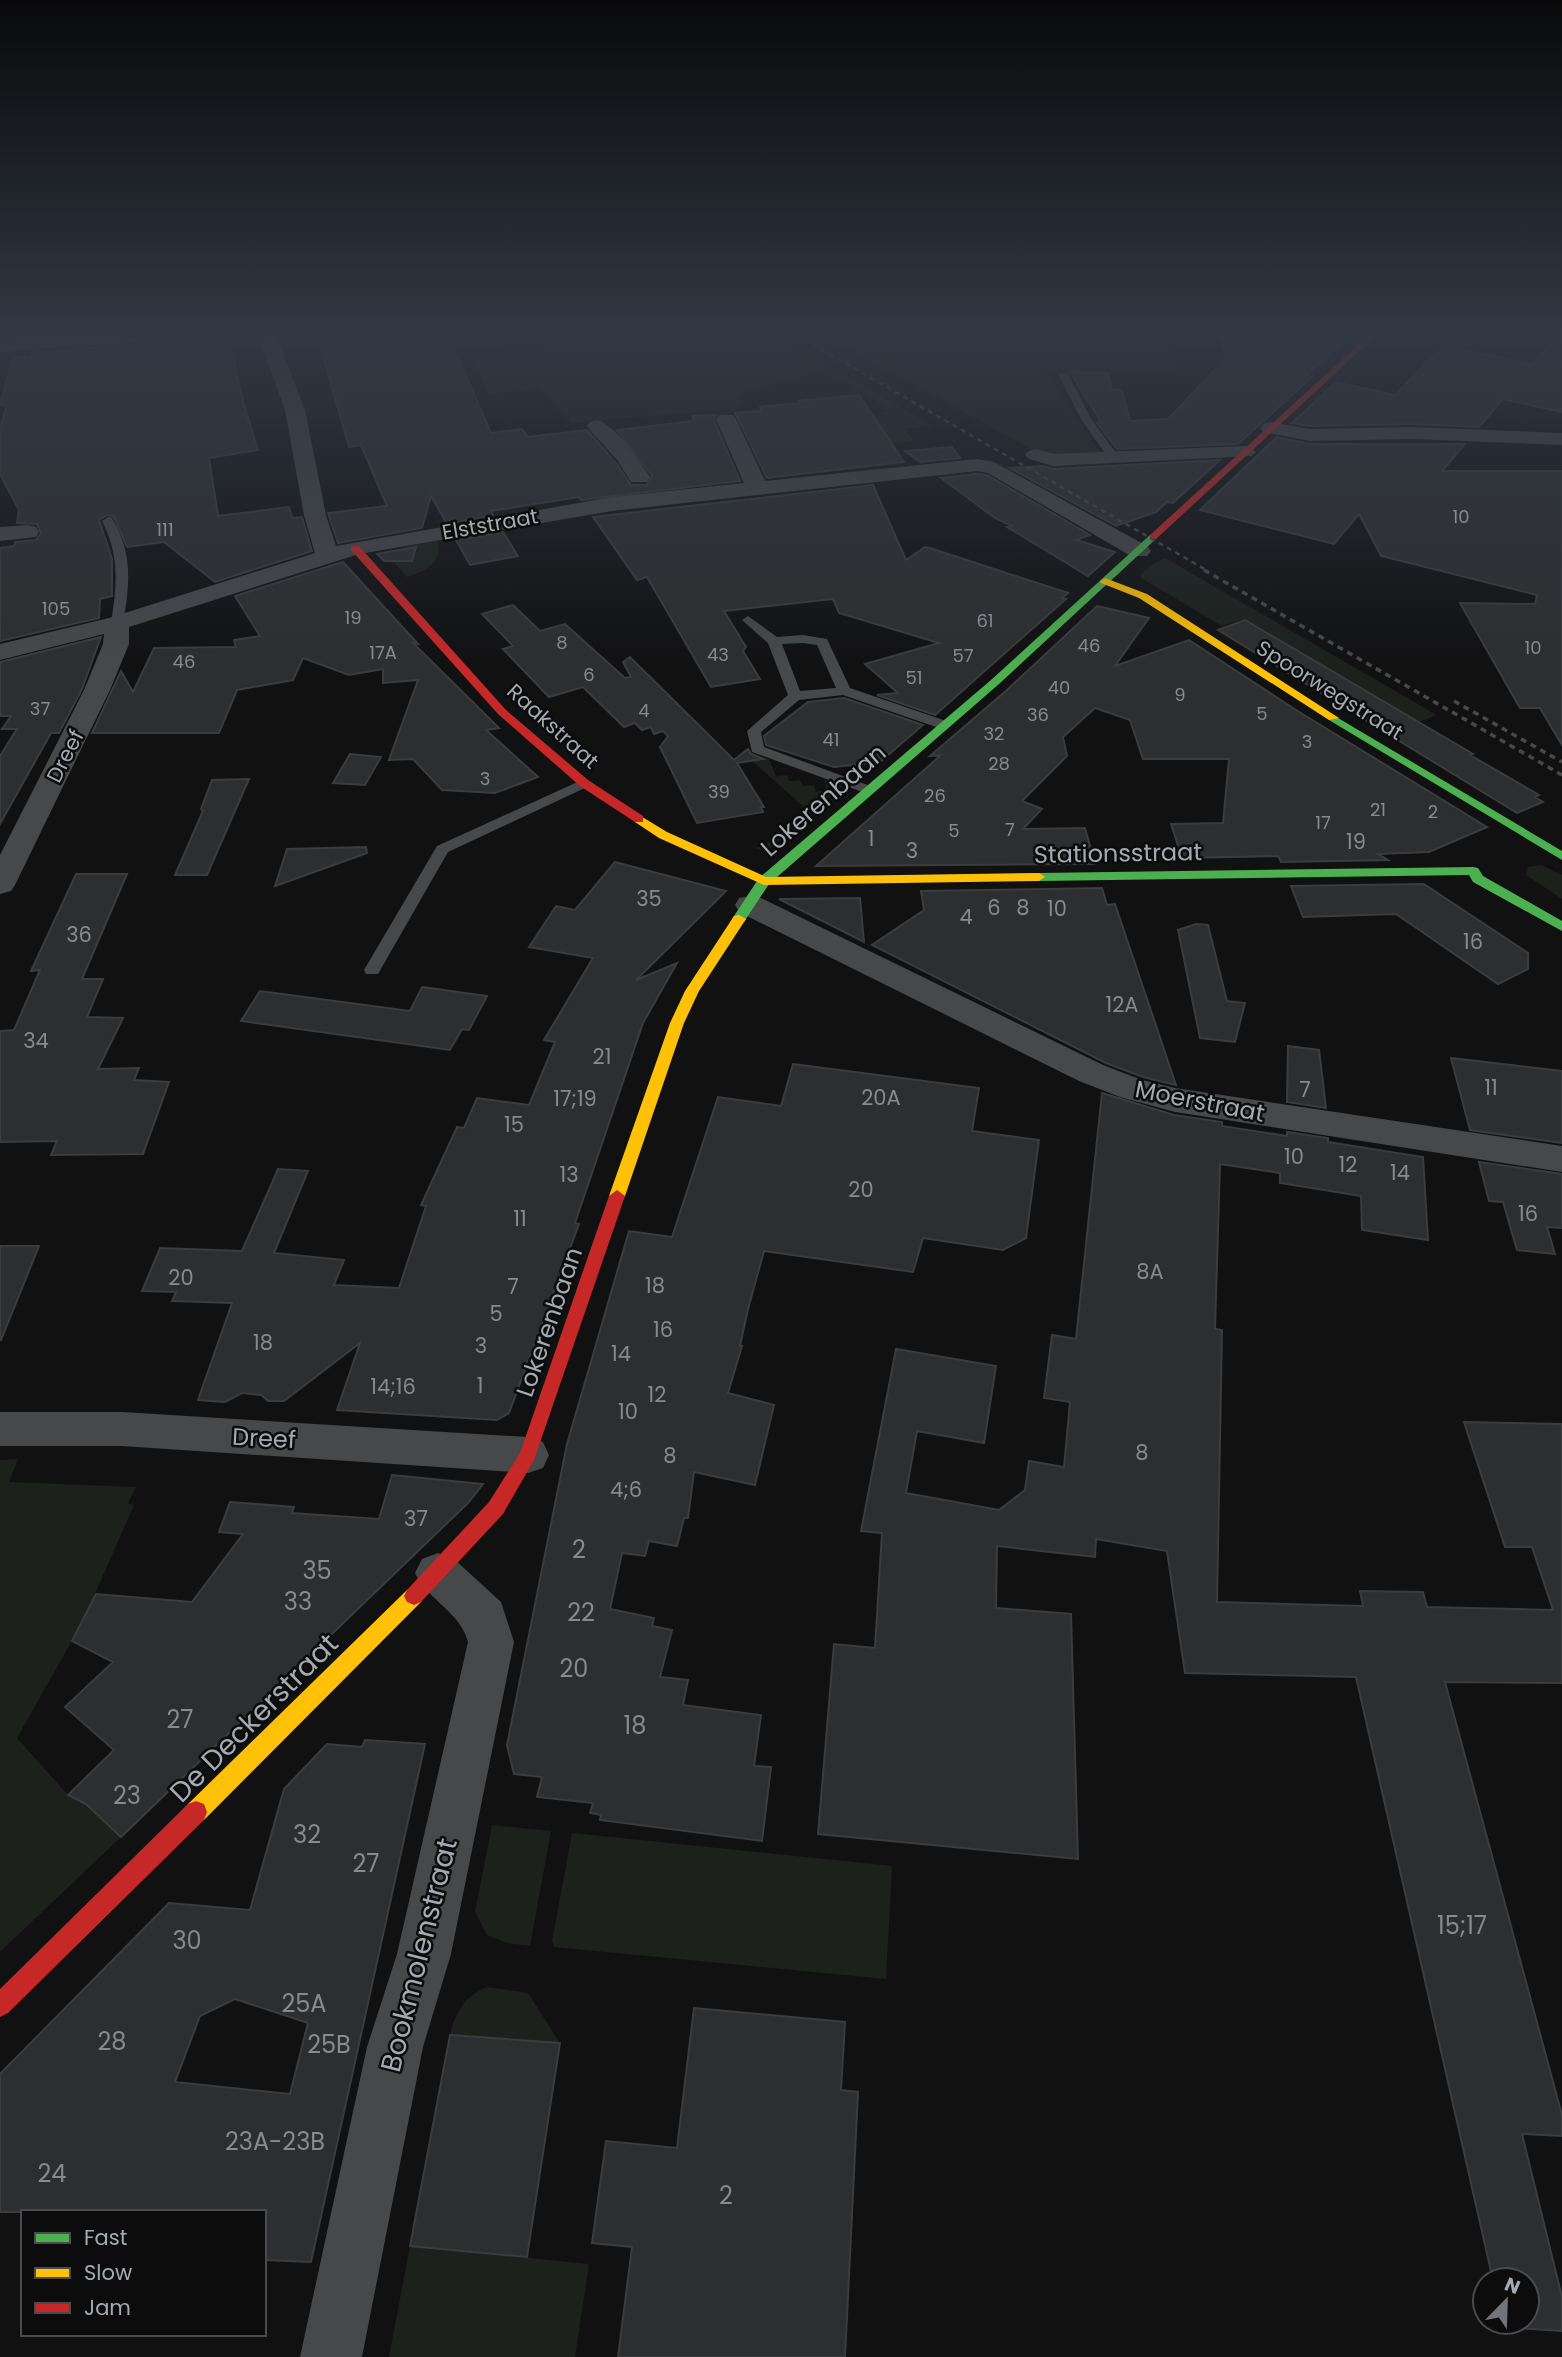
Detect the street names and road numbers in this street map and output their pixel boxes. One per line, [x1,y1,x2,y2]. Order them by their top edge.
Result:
street label: Elststraat [440,501,540,547]
street label: Spoorwegstraat [1251,633,1409,747]
street label: Raakstraat [501,677,605,775]
street label: Dreef [39,725,91,787]
street label: Lokerenbaan [753,736,893,864]
street label: Stationsstraat [1034,835,1202,871]
street label: Moerstraat [1132,1072,1268,1130]
street label: Lokerenbaan [508,1243,590,1401]
street label: Dreef [231,1420,297,1456]
street label: De Deckerstraat [161,1625,347,1811]
street label: Bookmolenstraat [371,1834,467,2076]

